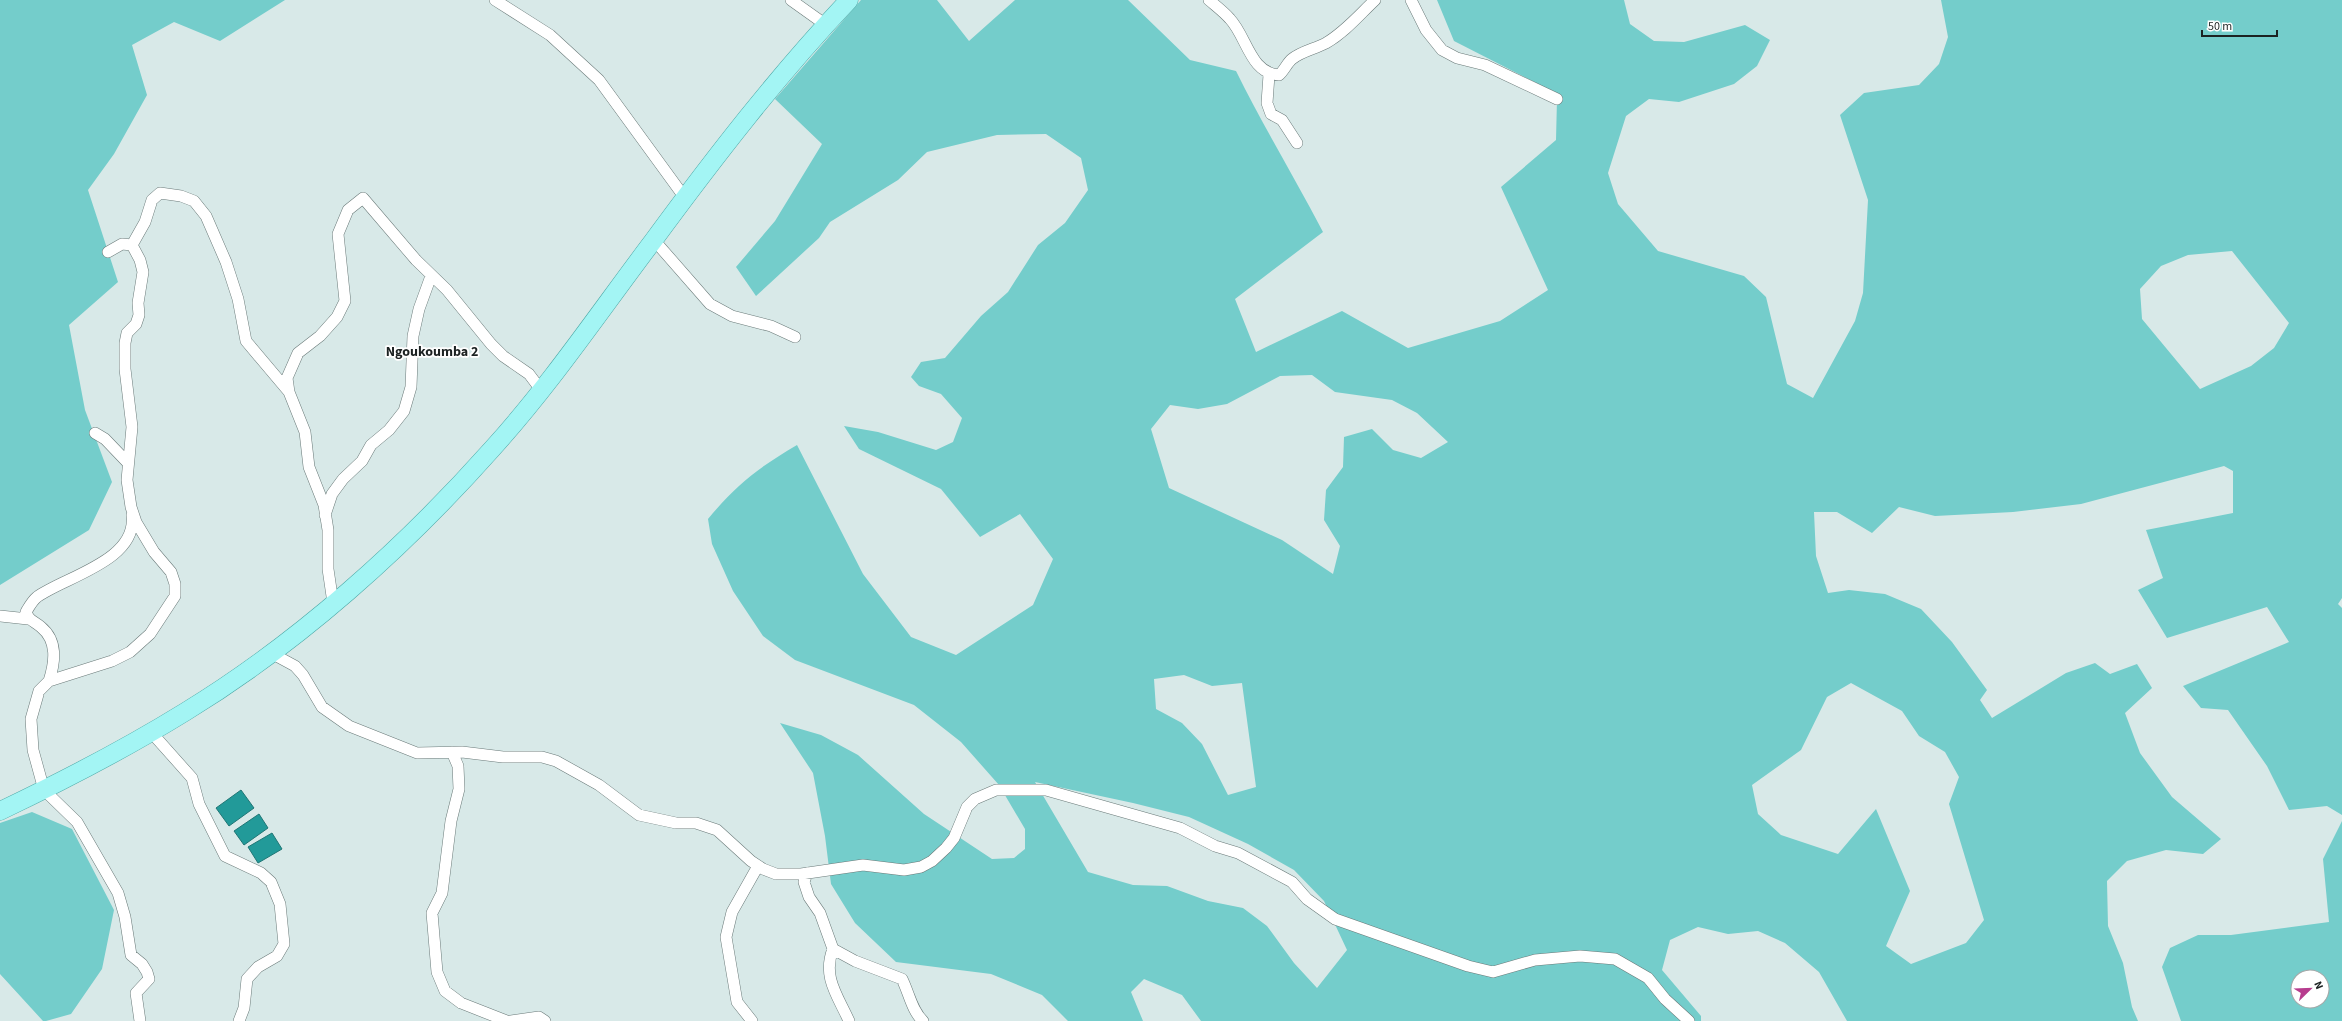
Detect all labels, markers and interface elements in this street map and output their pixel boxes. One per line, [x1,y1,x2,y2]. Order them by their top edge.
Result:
scale bar [2202,12,2277,38]
text: 50 m [2208,18,2232,35]
district label: Ngoukoumba 2 [386,342,478,362]
north arrow [2290,969,2330,1009]
text: N [2310,979,2327,992]

